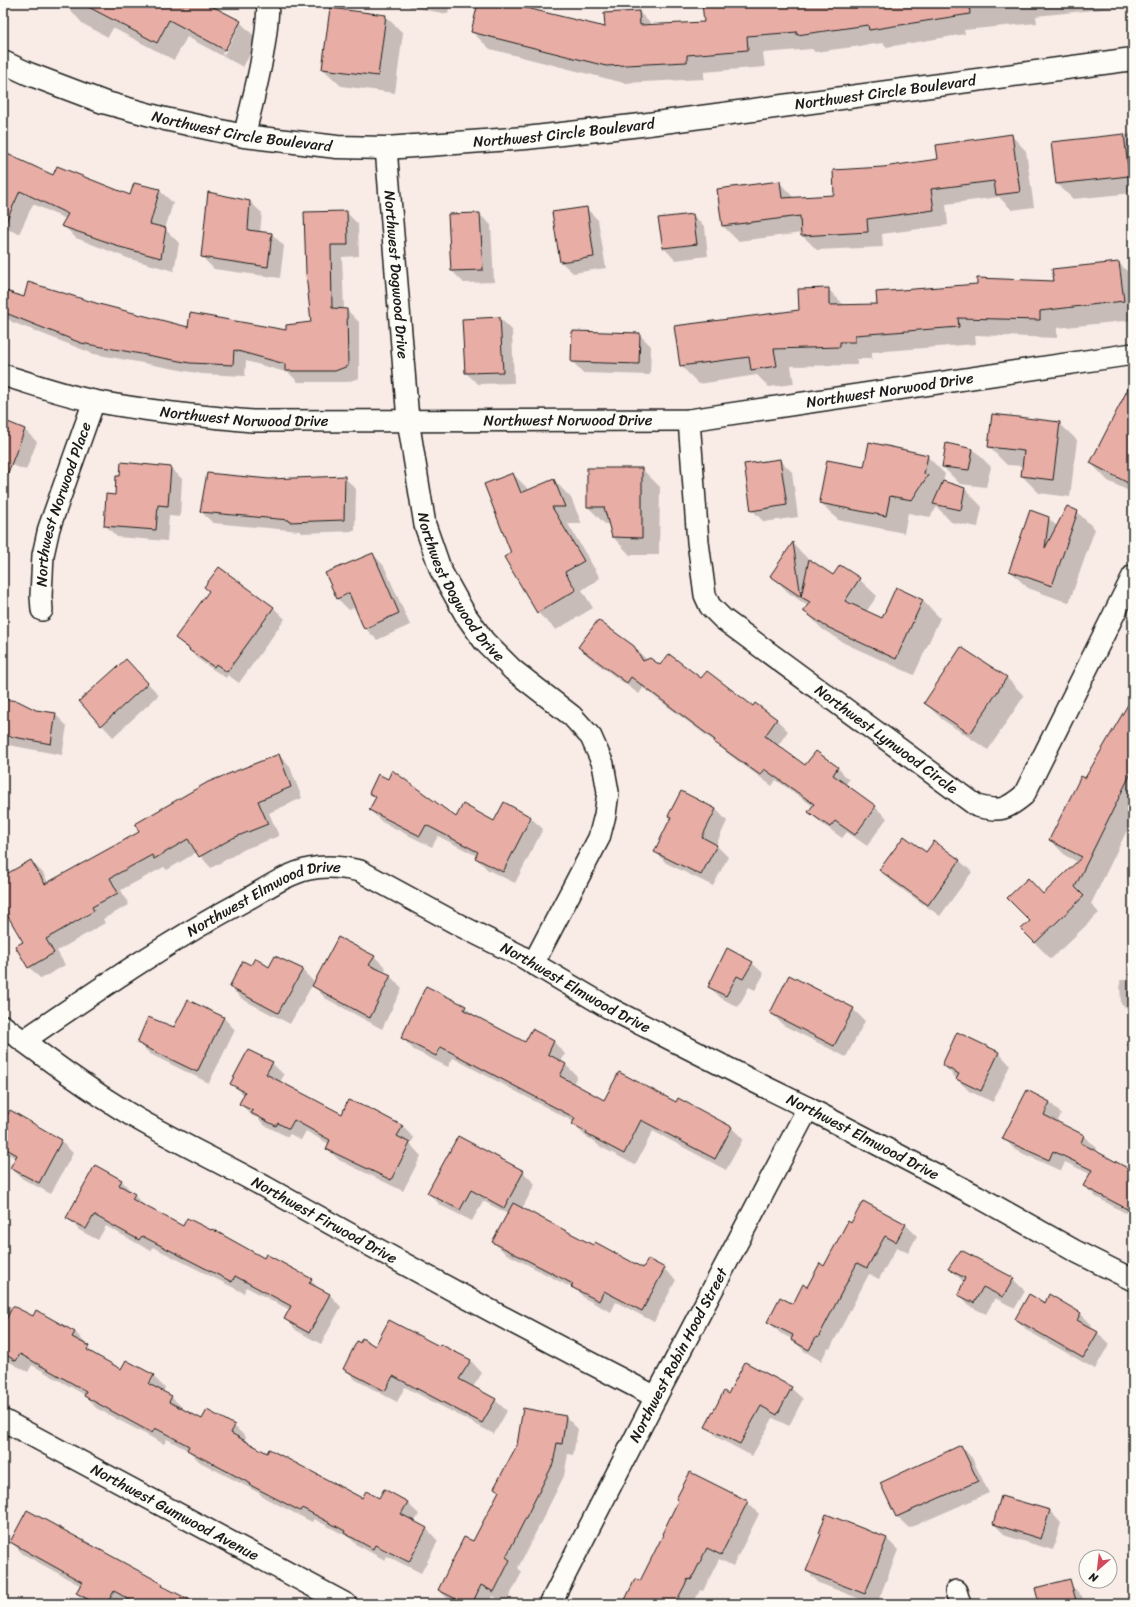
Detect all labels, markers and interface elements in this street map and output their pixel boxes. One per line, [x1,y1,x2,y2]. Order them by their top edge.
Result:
street label: Northwest Circle Boulevard [793,67,978,117]
street label: Northwest Circle Boulevard [149,103,334,159]
street label: Northwest Circle Boulevard [472,110,657,155]
street label: Northwest Dogwood Drive [376,189,416,360]
street label: Northwest Norwood Drive [804,365,976,415]
street label: Northwest Norwood Drive [158,398,329,434]
street label: Northwest Norwood Drive [483,407,653,433]
street label: Northwest Norwood Place [28,418,99,587]
street label: Northwest Dogwood Drive [410,510,511,668]
street label: Northwest Lynwood Circle [809,677,964,801]
street label: Northwest Elmwood Drive [181,854,342,944]
street label: Northwest Elmwood Drive [496,935,656,1040]
street label: Northwest Elmwood Drive [782,1086,944,1187]
street label: Northwest Firwood Drive [247,1169,402,1271]
street label: Northwest Robin Hood Street [622,1262,735,1447]
street label: Northwest Gumwood Avenue [86,1456,264,1568]
north arrow [1078,1549,1118,1589]
text: N [1085,1567,1102,1588]

